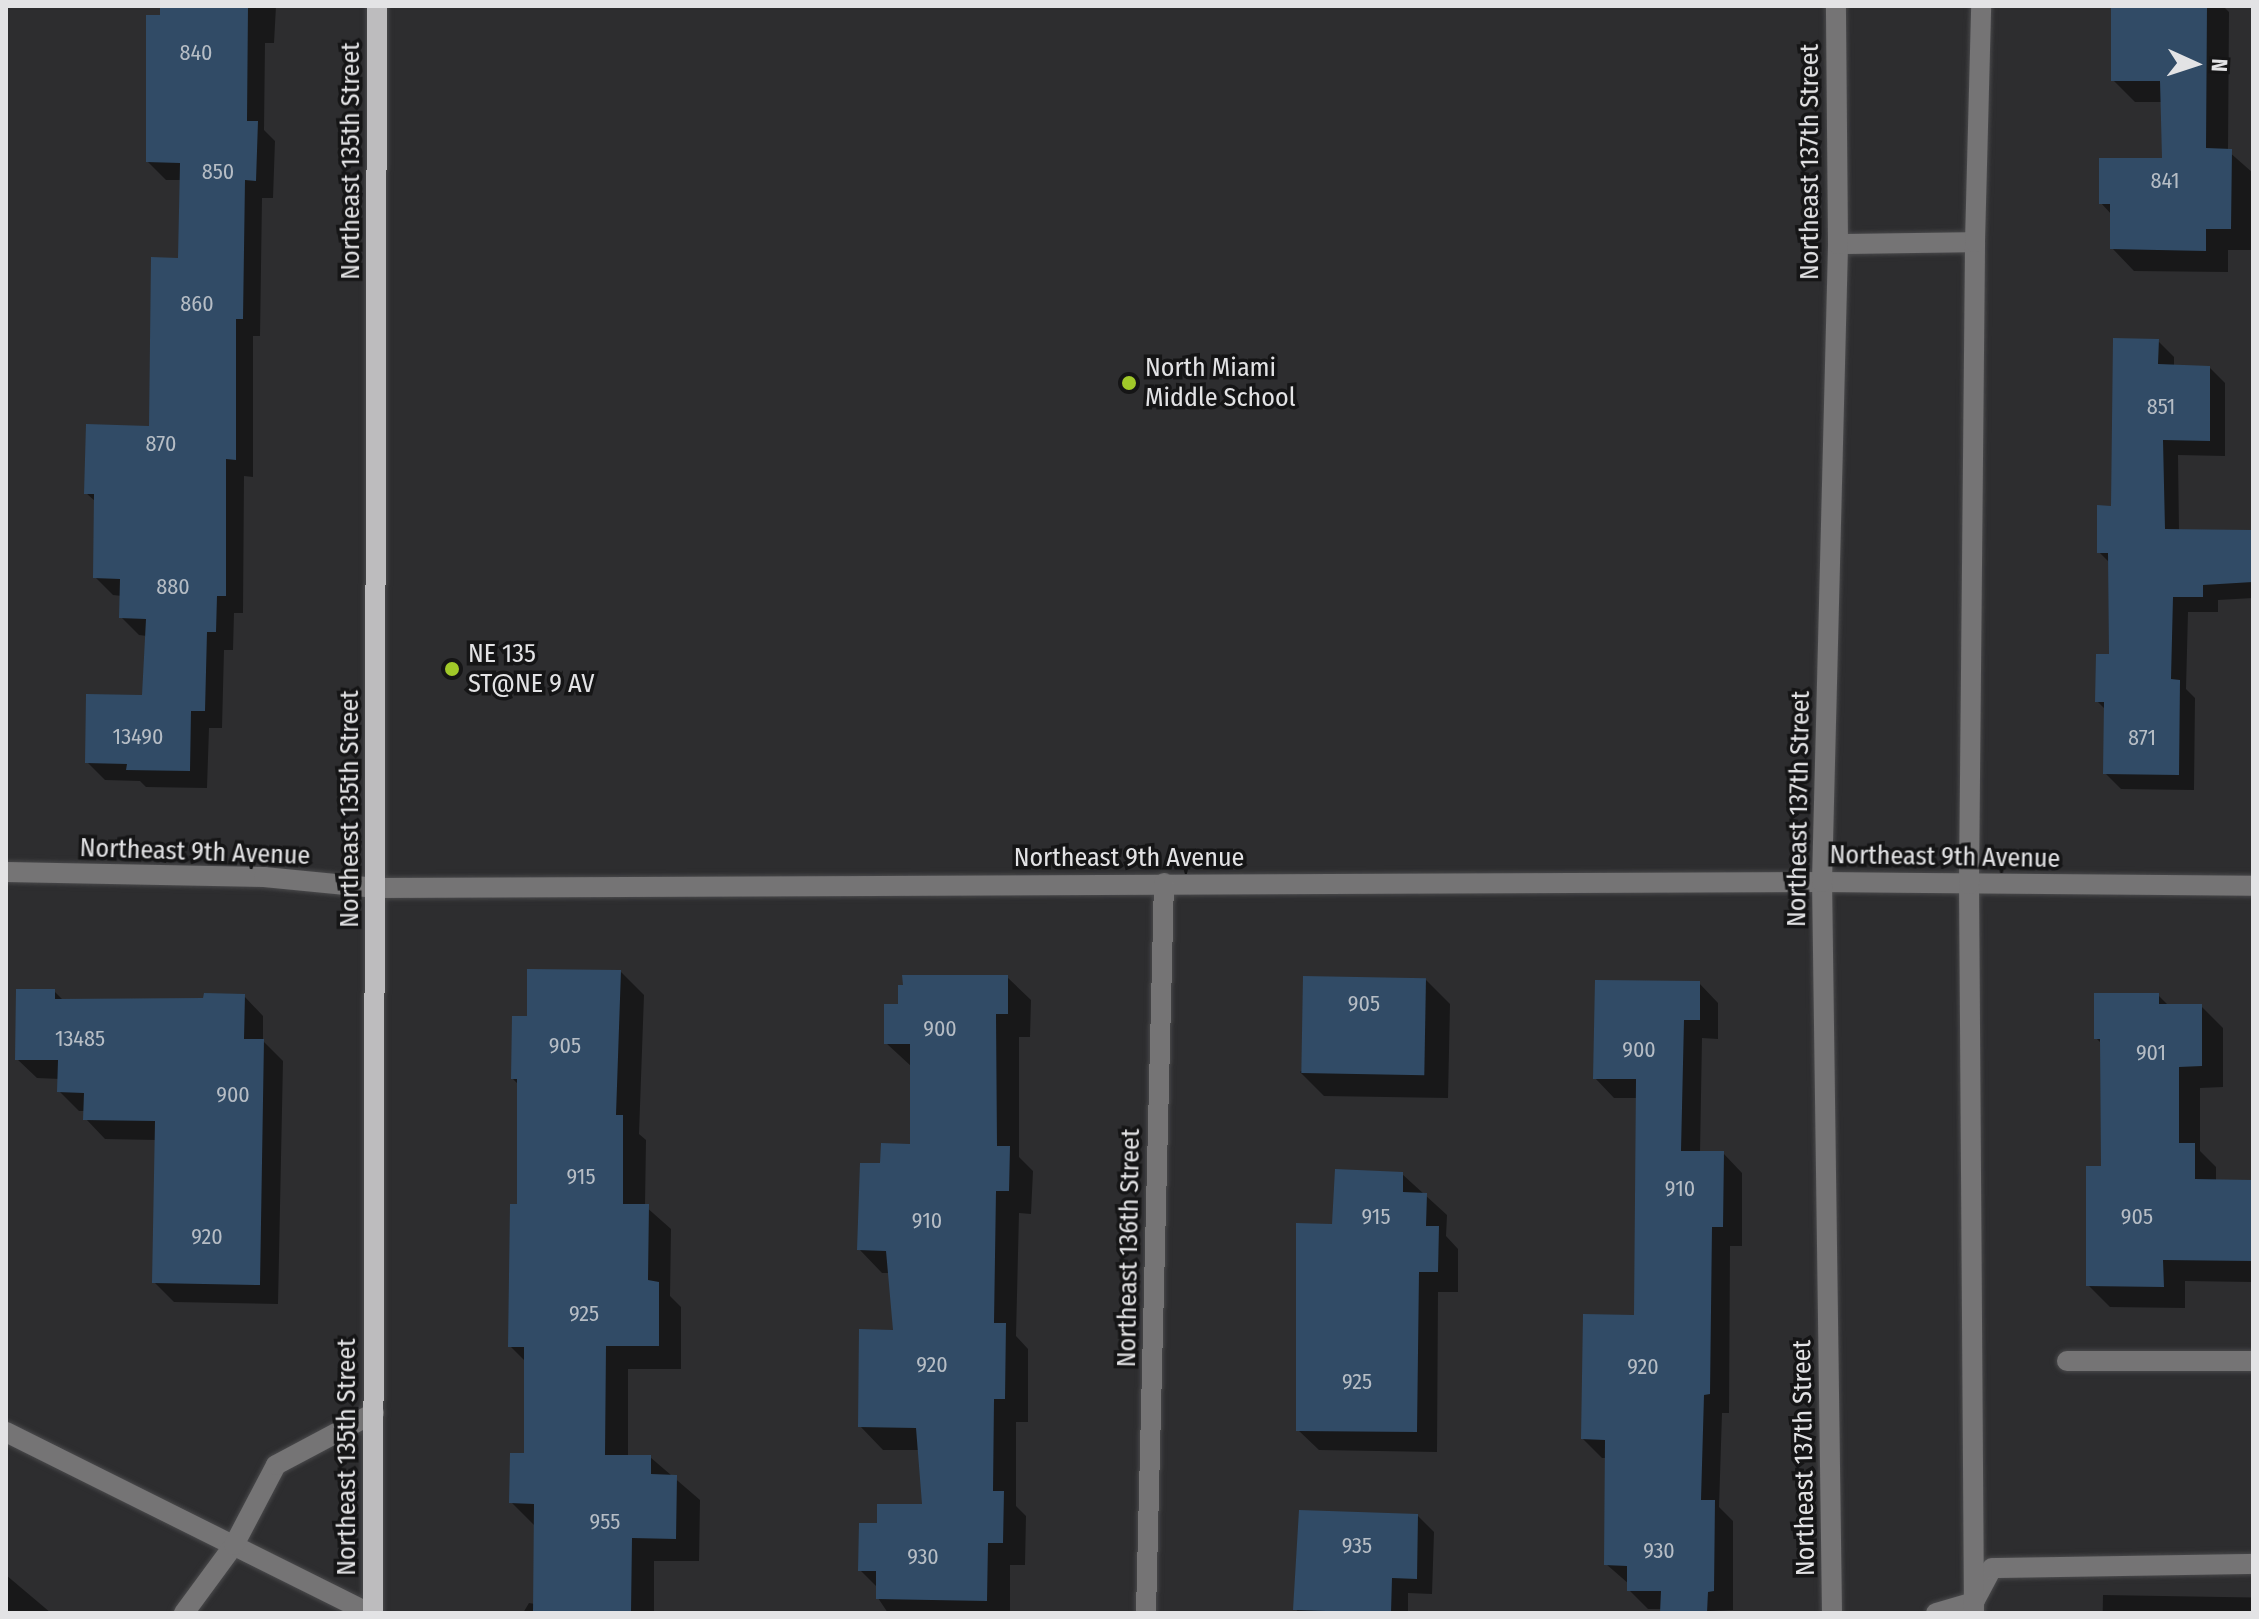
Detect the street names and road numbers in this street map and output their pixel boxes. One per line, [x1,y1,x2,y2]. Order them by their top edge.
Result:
street label: Northeast 135th Street [335,42,367,280]
street label: Northeast 137th Street [1794,44,1826,280]
street label: Northeast 135th Street [334,690,366,928]
street label: Northeast 137th Street [1781,691,1817,927]
street label: Northeast 9th Avenue [79,832,311,872]
street label: Northeast 9th Avenue [1829,839,2061,875]
street label: Northeast 9th Avenue [1014,842,1244,874]
street label: Northeast 136th Street [1111,1128,1147,1368]
street label: Northeast 135th Street [331,1338,363,1576]
street label: Northeast 137th Street [1786,1340,1822,1576]

